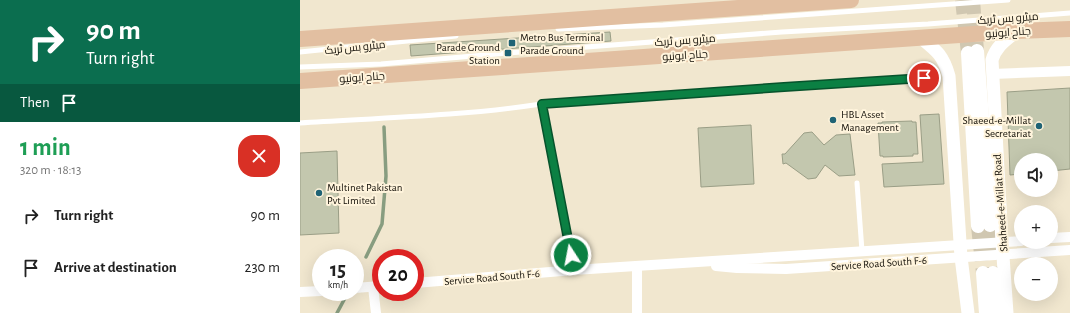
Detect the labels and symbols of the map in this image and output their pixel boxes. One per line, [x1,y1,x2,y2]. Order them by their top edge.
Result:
street label: میٹرو بس ٹریک [977,11,1039,27]
street label: جناح ایونیو [985,25,1031,42]
place label: Metro Bus Terminal Parade Ground [520,32,603,56]
street label: میٹرو بس ٹریک [654,33,716,49]
marker: Metro Bus Terminal Parade Ground [507,38,517,48]
street label: میٹرو بس ٹریک [324,39,386,57]
place label: Parade Ground Station [436,42,500,66]
marker: Parade Ground Station [503,48,513,58]
street label: جناح ایونیو [662,48,708,65]
pin [907,61,941,95]
street label: جناح ایونیو [339,70,385,87]
place label: HBL Asset Management [841,109,899,133]
marker: HBL Asset Management [828,115,838,125]
place label: Shaeed-e-Millat Secretariat [962,115,1031,139]
marker: Shaeed-e-Millat Secretariat [1034,121,1044,131]
street label: Shaheed-e-Millat Road [992,153,1009,252]
place label: Multinet Pakistan Pvt Limited [327,182,402,206]
marker: Multinet Pakistan Pvt Limited [314,188,324,198]
position arrow [550,234,592,276]
speed limit sign: 20 [372,249,424,301]
street label: Service Road South F-6 [831,255,927,272]
street label: Service Road South F-6 [444,268,540,287]

